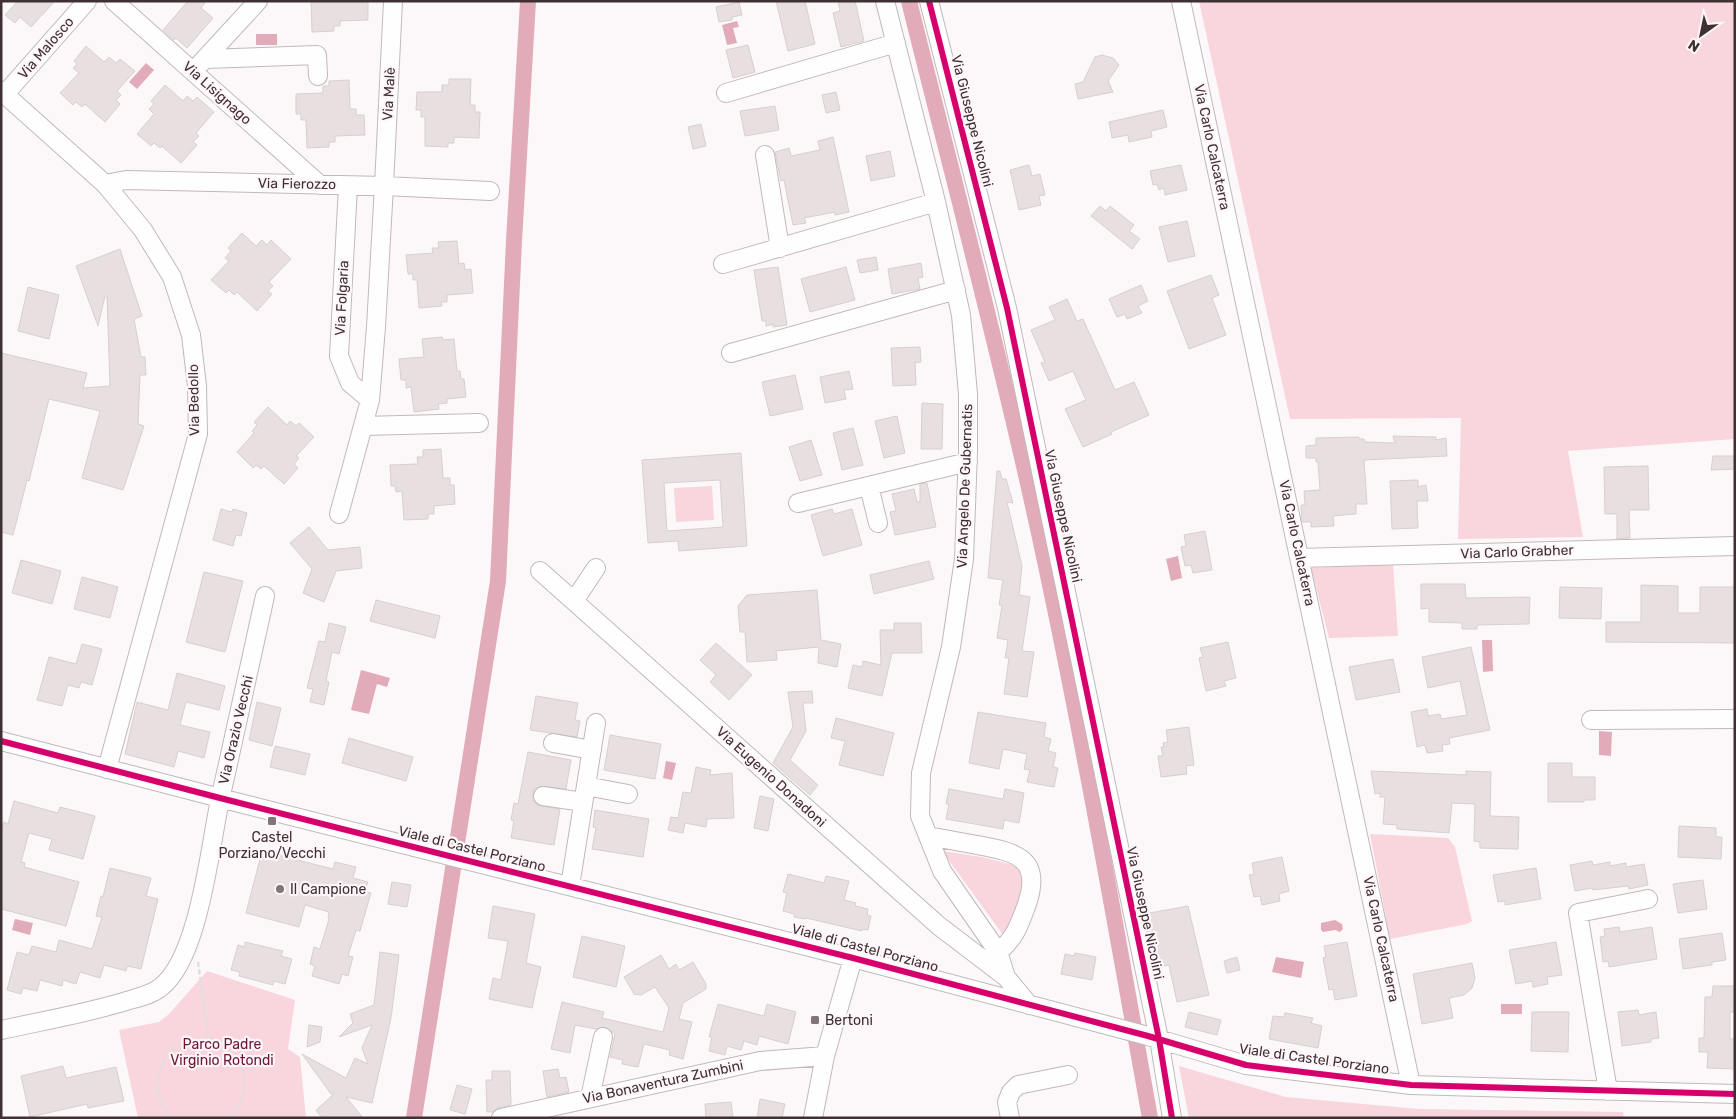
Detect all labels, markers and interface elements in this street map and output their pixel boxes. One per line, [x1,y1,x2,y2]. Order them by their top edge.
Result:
north arrow [1676,10,1726,60]
street label: Via Malosco [14,13,78,83]
text: N [1685,36,1703,55]
street label: Via Giuseppe Nicolini [947,53,997,189]
street label: Via Lisignago [179,58,255,128]
street label: Via Malè [379,67,399,121]
street label: Via Carlo Calcaterra [1190,82,1234,212]
street label: Via Fierozzo [258,175,336,193]
street label: Via Folgaria [332,260,352,336]
street label: Via Bedollo [185,364,203,436]
street label: Via Angelo De Gubernatis [954,403,976,569]
street label: Via Giuseppe Nicolini [1041,448,1085,584]
street label: Via Carlo Calcaterra [1275,478,1319,608]
street label: Via Carlo Grabher [1460,542,1575,562]
street label: Via Orazio Vecchi [215,674,257,786]
street label: Via Eugenio Donadoni [712,723,830,831]
marker: Castel Porziano/Vecchi [266,815,278,827]
street label: Viale di Castel Porziano [396,822,548,876]
place label: Castel Porziano/Vecchi [218,829,326,862]
street label: Via Giuseppe Nicolini [1123,845,1167,981]
street label: Via Carlo Calcaterra [1359,874,1403,1004]
place label: Il Campione [290,881,366,898]
marker: Il Campione [274,883,286,895]
street label: Viale di Castel Porziano [790,920,940,976]
place label: Bertoni [825,1012,873,1029]
marker: Bertoni [809,1014,821,1026]
park label: Parco Padre Virginio Rotondi [170,1036,274,1069]
street label: Viale di Castel Porziano [1238,1040,1390,1078]
street label: Via Bonaventura Zumbini [581,1057,745,1107]

